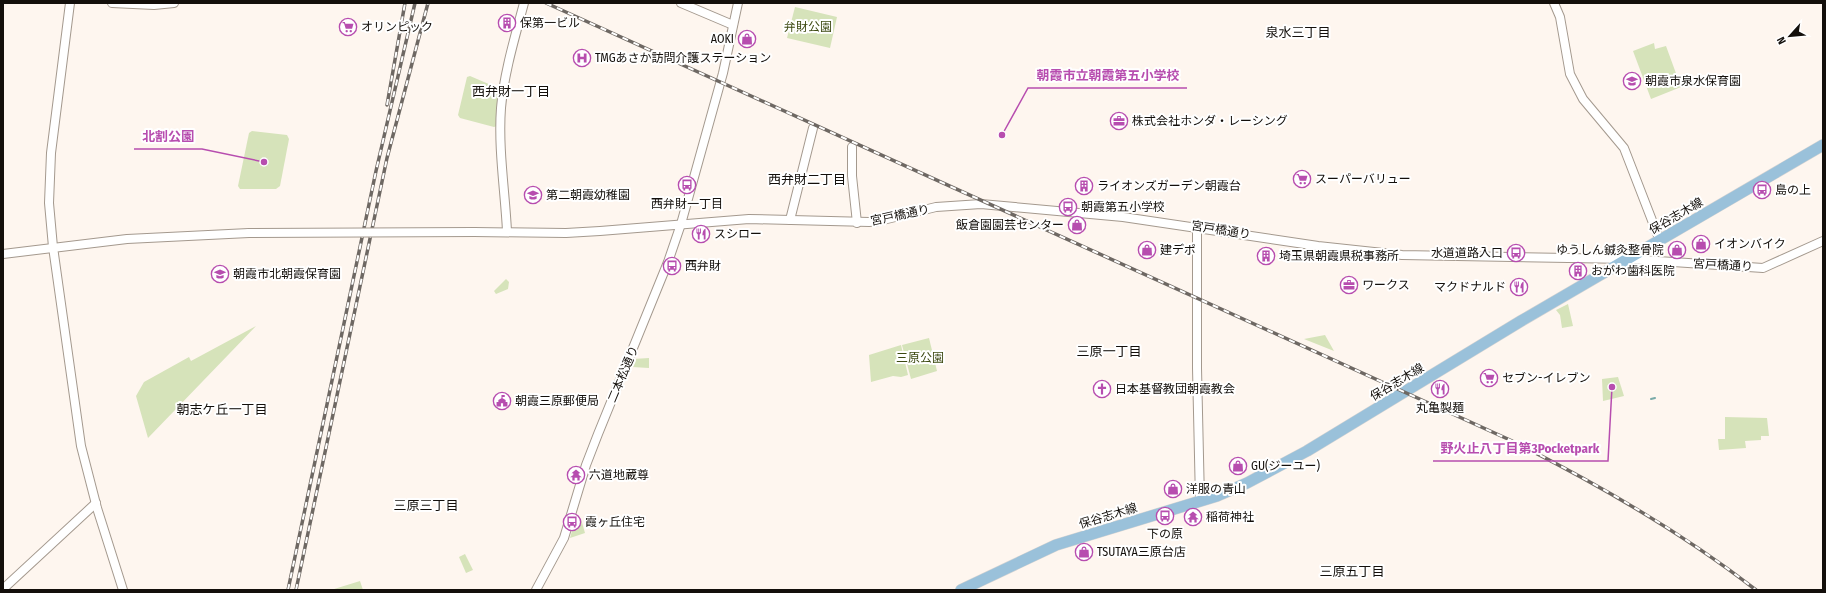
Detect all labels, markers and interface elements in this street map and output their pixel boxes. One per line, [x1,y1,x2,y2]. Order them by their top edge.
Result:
building icon: 保第一ビル [497,13,517,33]
place label: 保第一ビル [520,16,580,30]
north arrow [1770,16,1810,56]
supermarket icon: オリンピック [338,17,358,37]
place label: オリンピック [361,20,433,34]
park label: 弁財公園 [784,20,832,34]
district label: 泉水三丁目 [1265,25,1331,40]
shop icon: AOKI [737,29,757,49]
place label: AOKI [711,32,734,46]
text: N [1774,34,1789,46]
hospital icon: TMGあさか訪問介護ステーション [572,48,592,68]
place label: TMGあさか訪問介護ステーション [595,51,771,65]
callout: 朝霞市立朝霞第五小学校 [1028,63,1187,88]
text: 朝霞市立朝霞第五小学校 [1036,68,1180,83]
school or university icon: 朝霞市泉水保育園 [1622,71,1642,91]
place label: 朝霞市泉水保育園 [1645,74,1741,88]
district label: 西弁財一丁目 [472,84,550,99]
office icon: 株式会社ホンダ・レーシング [1109,111,1129,131]
place label: 株式会社ホンダ・レーシング [1132,114,1288,128]
callout: 北割公園 [134,124,202,149]
text: 北割公園 [142,129,194,144]
supermarket icon: スーパーバリュー [1292,169,1312,189]
district label: 西弁財二丁目 [768,172,846,187]
place label: スーパーバリュー [1315,172,1411,186]
bus stop icon: 西弁財一丁目 [677,175,697,195]
building icon: ライオンズガーデン朝霞台 [1074,176,1094,196]
place label: ライオンズガーデン朝霞台 [1097,179,1241,193]
bus stop icon: 島の上 [1752,180,1772,200]
place label: 島の上 [1775,183,1811,197]
school or university icon: 第二朝霞幼稚園 [523,185,543,205]
place label: 第二朝霞幼稚園 [546,188,630,202]
street label: 保谷志木線 [1647,195,1705,237]
place label: 西弁財一丁目 [651,197,723,211]
bus stop icon: 朝霞第五小学校 [1058,197,1078,217]
place label: 朝霞第五小学校 [1081,200,1165,214]
street label: 宮戸橋通り [869,202,931,228]
shop icon: 飯倉園園芸センター [1067,215,1087,235]
place label: 飯倉園園芸センター [956,218,1064,232]
street label: 宮戸橋通り [1190,218,1252,242]
restaurant icon: スシロー [691,224,711,244]
place label: スシロー [714,227,762,241]
shop icon: イオンバイク [1691,234,1711,254]
place label: イオンバイク [1714,237,1786,251]
shop icon: 建デポ [1137,240,1157,260]
shop icon: ゆうしん鍼灸整骨院 [1667,240,1687,260]
place label: 建デポ [1160,243,1196,257]
bus stop icon: 水道道路入口 [1506,243,1526,263]
place label: ゆうしん鍼灸整骨院 [1556,243,1664,257]
building icon: 埼玉県朝霞県税事務所 [1256,246,1276,266]
place label: 水道道路入口 [1431,246,1503,260]
place label: 埼玉県朝霞県税事務所 [1279,249,1399,263]
bus stop icon: 西弁財 [662,256,682,276]
street label: 宮戸橋通り [1693,256,1753,274]
place label: 西弁財 [685,259,721,273]
building icon: おがわ歯科医院 [1568,261,1588,281]
school or university icon: 朝霞市北朝霞保育園 [210,264,230,284]
place label: おがわ歯科医院 [1591,264,1675,278]
place label: 朝霞市北朝霞保育園 [233,267,341,281]
office icon: ワークス [1339,275,1359,295]
restaurant icon: マクドナルド [1509,277,1529,297]
place label: ワークス [1362,278,1410,292]
place label: マクドナルド [1434,280,1506,294]
street label: 二本松通り [605,344,641,404]
district label: 三原一丁目 [1076,344,1142,359]
park label: 三原公園 [896,351,944,365]
street label: 保谷志木線 [1368,361,1426,403]
supermarket icon: セブン-イレブン [1479,368,1499,388]
place label: セブン-イレブン [1502,371,1590,385]
church icon: 日本基督教団朝霞教会 [1092,379,1112,399]
restaurant icon: 丸亀製麺 [1430,379,1450,399]
place label: 日本基督教団朝霞教会 [1115,382,1235,396]
public building icon: 朝霞三原郵便局 [492,391,512,411]
place label: 朝霞三原郵便局 [515,394,599,408]
place label: 丸亀製麺 [1416,401,1464,415]
district label: 朝志ケ丘一丁目 [176,402,268,417]
callout: 野火止八丁目第3Pocketpark [1433,436,1608,461]
text: 野火止八丁目第3Pocketpark [1441,441,1600,456]
shop icon: GU(ジーユー) [1228,456,1248,476]
place label: GU(ジーユー) [1251,459,1320,473]
temple icon: 六道地蔵尊 [566,465,586,485]
place label: 六道地蔵尊 [589,468,649,482]
shop icon: 洋服の青山 [1163,479,1183,499]
place label: 洋服の青山 [1186,482,1246,496]
district label: 三原三丁目 [393,498,459,513]
street label: 保谷志木線 [1077,501,1139,531]
bus stop icon: 下の原 [1155,506,1175,526]
temple icon: 稲荷神社 [1183,507,1203,527]
place label: 稲荷神社 [1206,510,1254,524]
bus stop icon: 霞ヶ丘住宅 [562,512,582,532]
place label: 霞ヶ丘住宅 [585,515,645,529]
place label: 下の原 [1147,527,1183,541]
shop icon: TSUTAYA三原台店 [1074,542,1094,562]
place label: TSUTAYA三原台店 [1097,545,1186,559]
district label: 三原五丁目 [1319,564,1385,579]

